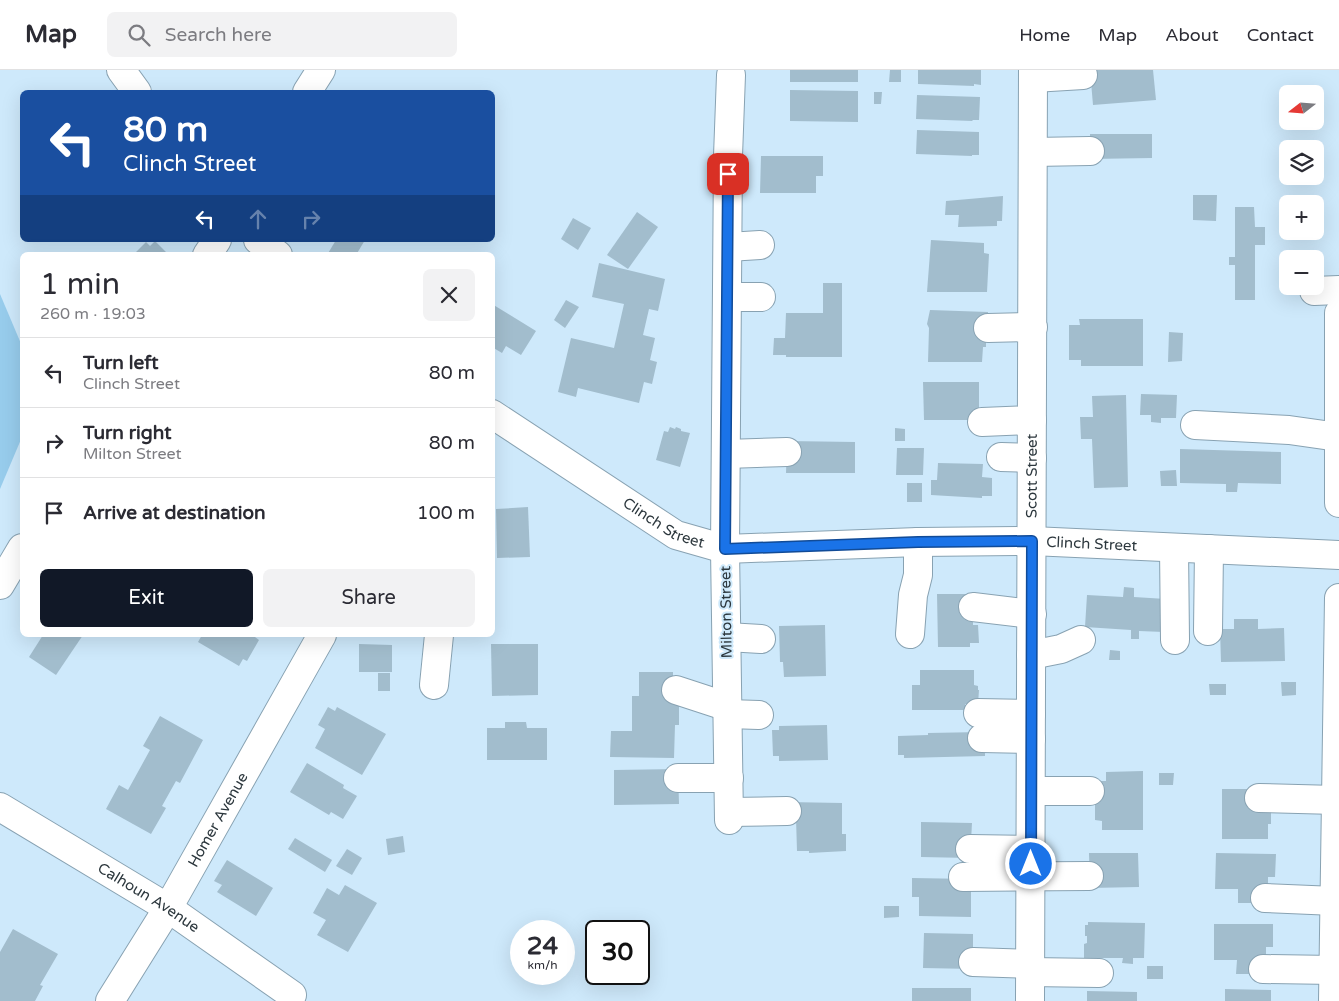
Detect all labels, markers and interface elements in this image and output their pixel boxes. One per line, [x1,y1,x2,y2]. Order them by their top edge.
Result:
search box [107,12,457,57]
text: Map [25,20,77,49]
icon: search [125,21,153,49]
text: Search here [165,24,272,46]
text: Home [1019,24,1070,46]
text: Map [1098,24,1137,46]
text: About [1165,24,1219,46]
text: Contact [1247,24,1314,46]
north arrow [1279,85,1324,130]
map controls [1279,85,1324,295]
text: 80 m [123,109,208,151]
icon: left [40,110,105,175]
button: layers [1279,140,1324,185]
text: Clinch Street [123,151,256,177]
pin [707,153,749,195]
icon: arrive [714,160,742,188]
button: + [1279,195,1324,240]
icon: left [191,205,219,233]
icon: ahead [244,205,272,233]
icon: right [297,205,325,233]
button: − [1279,250,1324,295]
text: 1 min [40,266,120,303]
button: close [423,269,475,321]
text: 260 m · 19:03 [40,304,146,324]
text: Turn left [83,352,159,374]
icon: left [40,359,68,387]
text: 80 m [429,362,475,384]
text: Clinch Street [83,374,180,394]
text: Turn right [83,422,171,444]
icon: right [40,429,68,457]
text: 80 m [429,432,475,454]
street label: Scott Street [1023,433,1041,518]
text: Milton Street [83,444,182,464]
street label: Clinch Street [619,494,707,552]
icon: arrive [40,499,68,527]
text: Arrive at destination [83,502,266,524]
text: 100 m [417,502,475,524]
street label: Clinch Street [1046,533,1138,555]
street label: Milton Street [716,565,736,658]
button: Exit [40,569,253,627]
button: Share [263,569,475,627]
street label: Homer Avenue [184,769,252,870]
position arrow [1004,837,1056,889]
street label: Calhoun Avenue [94,859,203,936]
speed limit sign: 30 [585,920,650,985]
text: 24 [527,931,558,961]
text: km/h [527,958,558,972]

